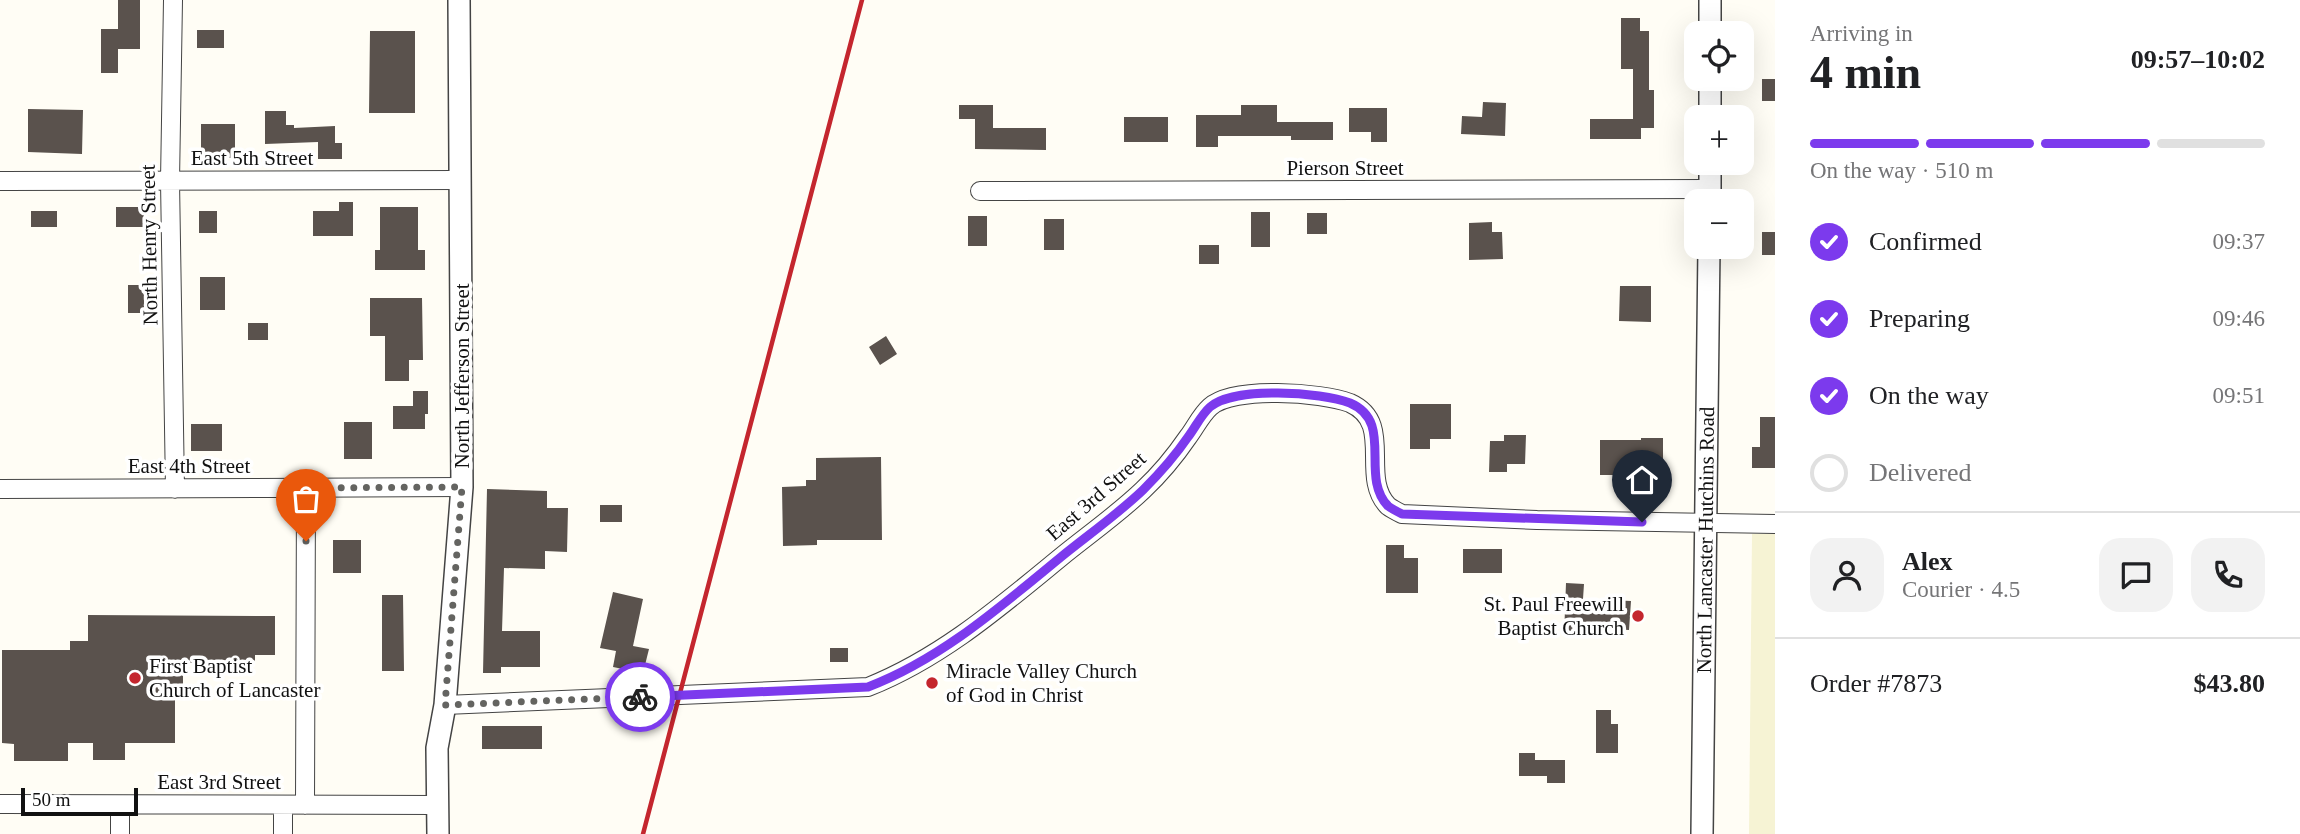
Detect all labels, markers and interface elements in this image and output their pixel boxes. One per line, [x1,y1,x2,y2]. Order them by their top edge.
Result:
map controls [1684,21,1754,259]
button: locate [1684,21,1754,91]
text: Arriving in [1810,21,1913,46]
text: 09:57–10:02 [2131,45,2265,74]
text: 4 min [1810,47,1921,98]
button: + [1684,105,1754,175]
street label: East 5th Street [191,146,313,170]
street label: Pierson Street [1286,156,1404,180]
text: On the way · 510 m [1810,158,1993,183]
street label: North Henry Street [136,164,162,326]
button: − [1684,189,1754,259]
icon: check [1810,223,1848,261]
text: Confirmed [1869,227,1982,256]
text: 09:37 [2213,229,2265,254]
street label: North Jefferson Street [450,283,474,469]
icon: check [1810,300,1848,338]
text: Preparing [1869,304,1970,333]
text: 09:46 [2213,306,2265,331]
icon: check [1810,377,1848,415]
text: On the way [1869,381,1989,410]
text: 09:51 [2213,383,2265,408]
street label: North Lancaster Hutchins Road [1692,406,1719,673]
street label: East 3rd Street [1041,446,1151,546]
pin [1612,450,1672,522]
street label: East 4th Street [128,454,250,478]
text: Delivered [1869,458,1972,487]
icon: home [1623,461,1661,499]
pin [276,469,336,541]
icon: bag [287,480,325,518]
button: person [1810,538,1884,612]
button: chat [2099,538,2173,612]
button: phone [2191,538,2265,612]
text: Alex [1902,547,1953,576]
text: Courier · 4.5 [1902,577,2020,602]
place label: St. Paul Freewill Baptist Church [1483,592,1624,640]
marker: St. Paul Freewill Baptist Church [1630,608,1646,624]
place label: First Baptist Church of Lancaster [149,654,320,702]
place label: Miracle Valley Church of God in Christ [946,659,1137,707]
courier [605,662,675,732]
text: Order #7873 [1810,669,1942,698]
text: $43.80 [2194,669,2265,698]
marker: First Baptist Church of Lancaster [127,670,143,686]
marker: Miracle Valley Church of God in Christ [924,675,940,691]
icon: bike [621,678,659,716]
street label: East 3rd Street [157,770,281,794]
scale bar [21,785,138,817]
text: 50 m [32,789,71,810]

